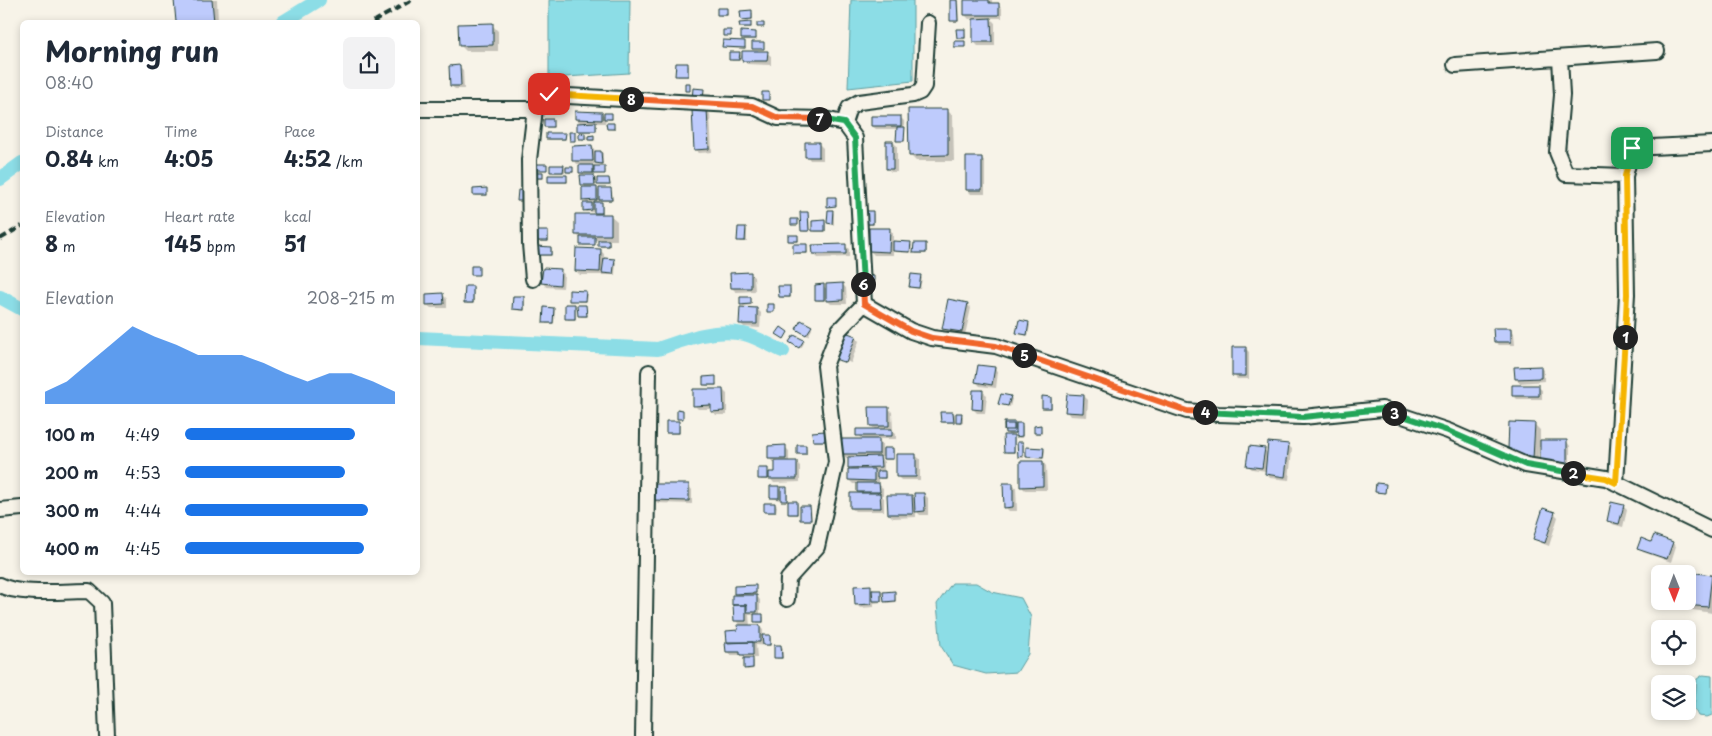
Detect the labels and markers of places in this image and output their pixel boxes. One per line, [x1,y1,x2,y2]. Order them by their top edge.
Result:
pin [528,73,570,115]
pin: 8 [618,86,644,112]
pin: 7 [806,106,832,132]
pin [1611,127,1653,169]
pin: 6 [850,272,876,296]
pin: 1 [1612,324,1638,350]
pin: 5 [1012,342,1036,368]
pin: 4 [1192,400,1218,424]
pin: 3 [1382,400,1406,426]
pin: 2 [1560,460,1586,486]

